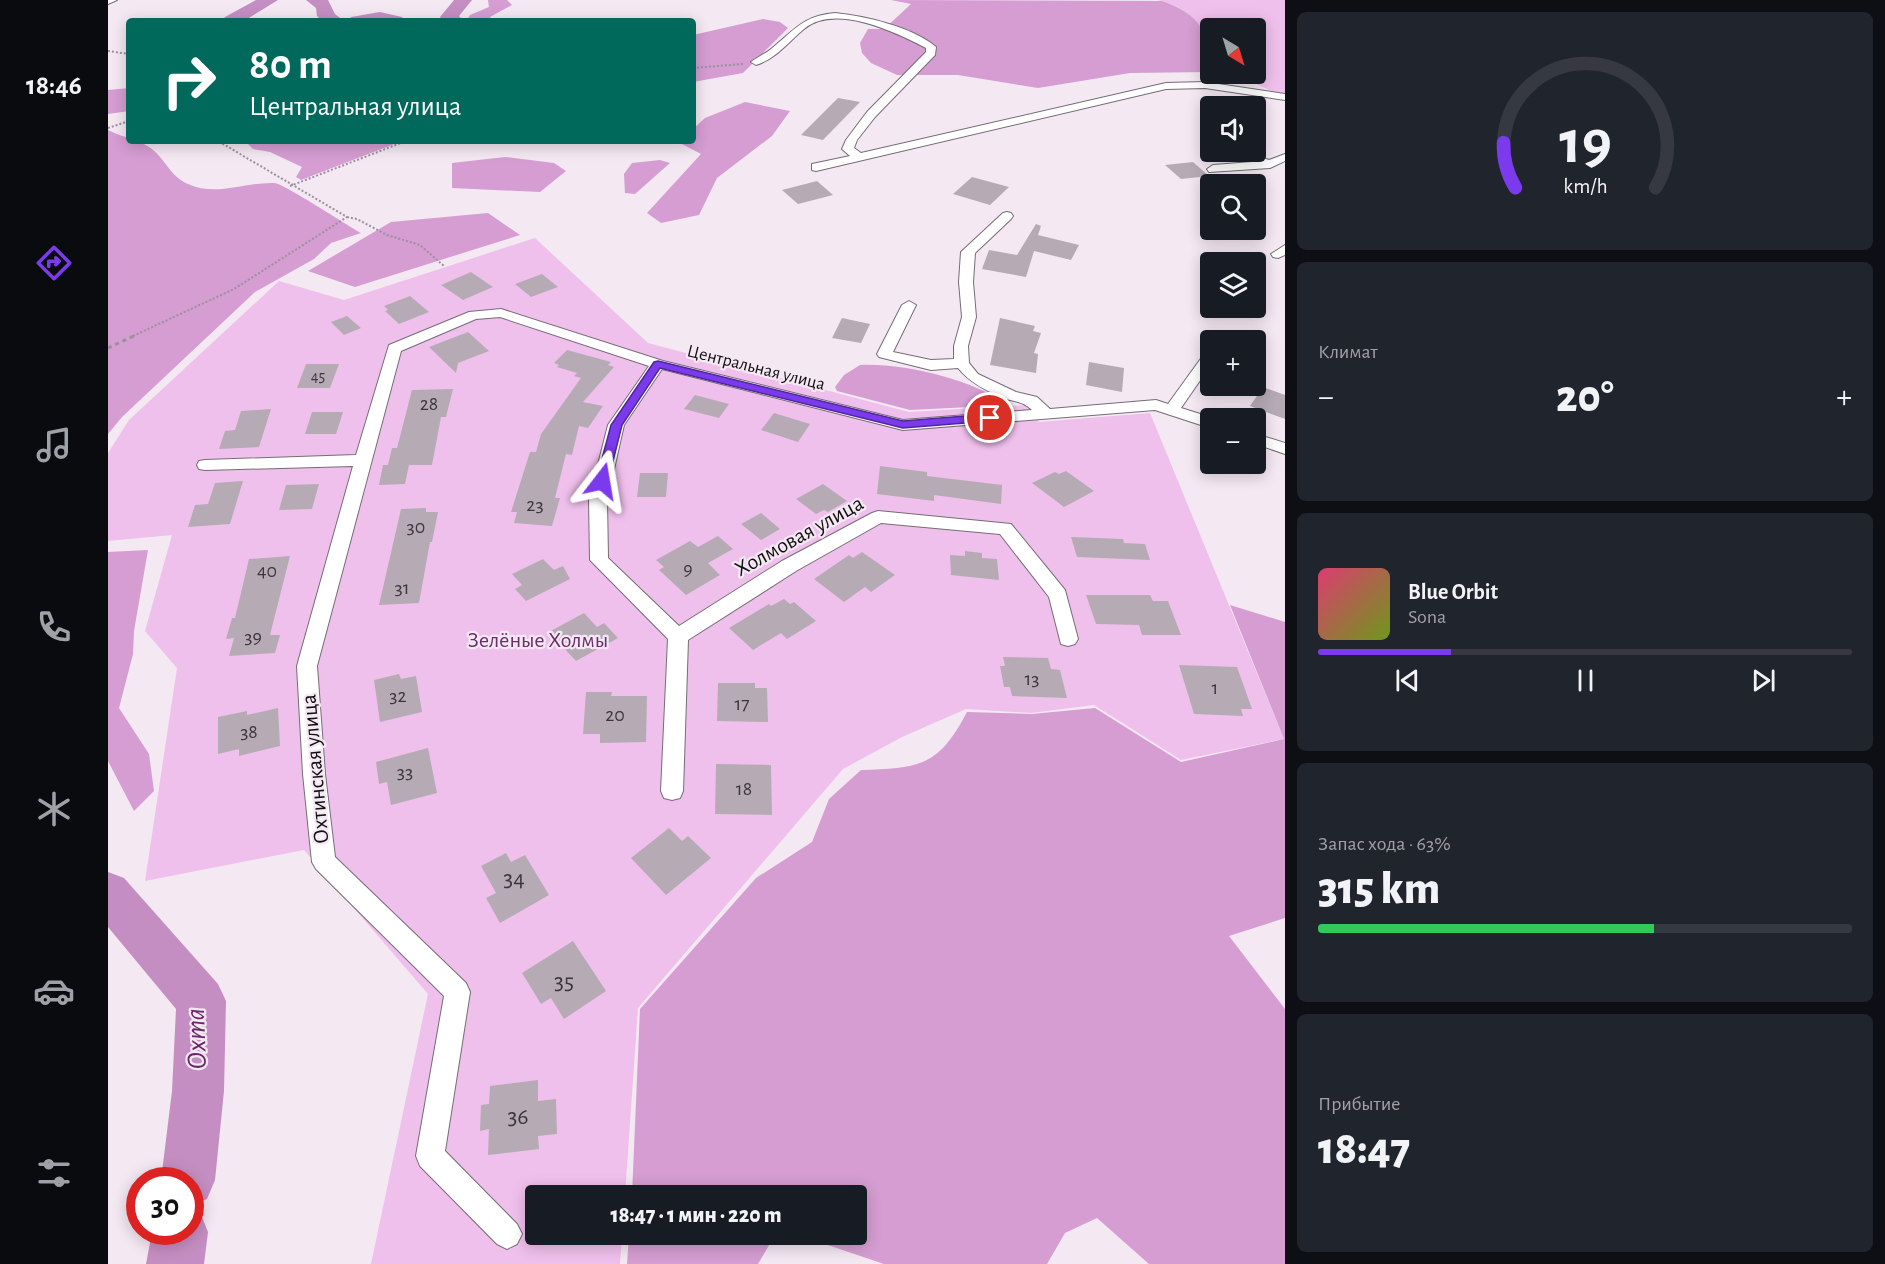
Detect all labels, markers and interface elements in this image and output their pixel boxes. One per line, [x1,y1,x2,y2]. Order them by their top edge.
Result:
north arrow [1200,18,1266,84]
map controls [1200,18,1266,474]
icon: right [150,42,228,120]
text: 80 m [249,44,332,86]
text: 18:46 [26,72,82,99]
text: Центральная улица [249,93,461,120]
button: sound [1200,96,1266,162]
text: 19 [1559,112,1611,174]
button: search [1200,174,1266,240]
text: km/h [1563,177,1607,198]
icon: directions [33,242,75,284]
button: layers [1200,252,1266,318]
button: + [1200,330,1266,396]
street label: Центральная улица [685,342,827,394]
text: Климат [1318,342,1378,362]
house number: 45 [311,368,325,384]
text: 20° [1556,375,1614,420]
text: − [1318,381,1334,414]
text: + [1836,381,1852,414]
pin [964,392,1015,443]
house number: 28 [420,394,438,414]
icon: arrive [973,401,1006,434]
button: − [1200,408,1266,474]
icon: music [33,424,75,466]
position arrow [570,449,634,513]
street label: Холмовая улица [731,492,867,580]
house number: 23 [526,495,544,515]
house number: 30 [407,517,425,537]
house number: 9 [683,559,693,579]
house number: 40 [257,561,277,581]
house number: 31 [394,578,410,598]
text: Blue Orbit [1408,581,1498,603]
icon: phone [33,606,75,648]
text: Sona [1408,607,1446,627]
house number: 39 [244,627,262,647]
park label: Зелёные Холмы [468,629,608,651]
icon: previous [1391,664,1424,697]
icon: pause [1569,664,1602,697]
icon: next [1747,664,1780,697]
house number: 13 [1024,669,1040,689]
house number: 1 [1212,678,1218,698]
house number: 32 [389,686,407,706]
street label: Охтинская улица [297,693,333,845]
house number: 17 [734,694,750,714]
house number: 20 [605,705,625,725]
house number: 38 [240,722,258,742]
house number: 33 [397,762,413,782]
house number: 18 [736,779,752,799]
icon: climate [33,788,75,830]
text: Запас хода · 63% [1318,834,1451,854]
house number: 34 [503,867,525,891]
text: 315 km [1318,867,1440,912]
icon: car [33,970,75,1012]
house number: 35 [554,970,574,994]
water label: Охта [182,1008,212,1070]
text: Прибытие [1318,1094,1400,1114]
house number: 36 [507,1105,529,1129]
text: 18:47 [1318,1127,1410,1172]
icon: filters [33,1152,75,1194]
speed limit sign: 30 [126,1167,204,1245]
text: 18:47 · 1 мин · 220 m [610,1204,782,1226]

